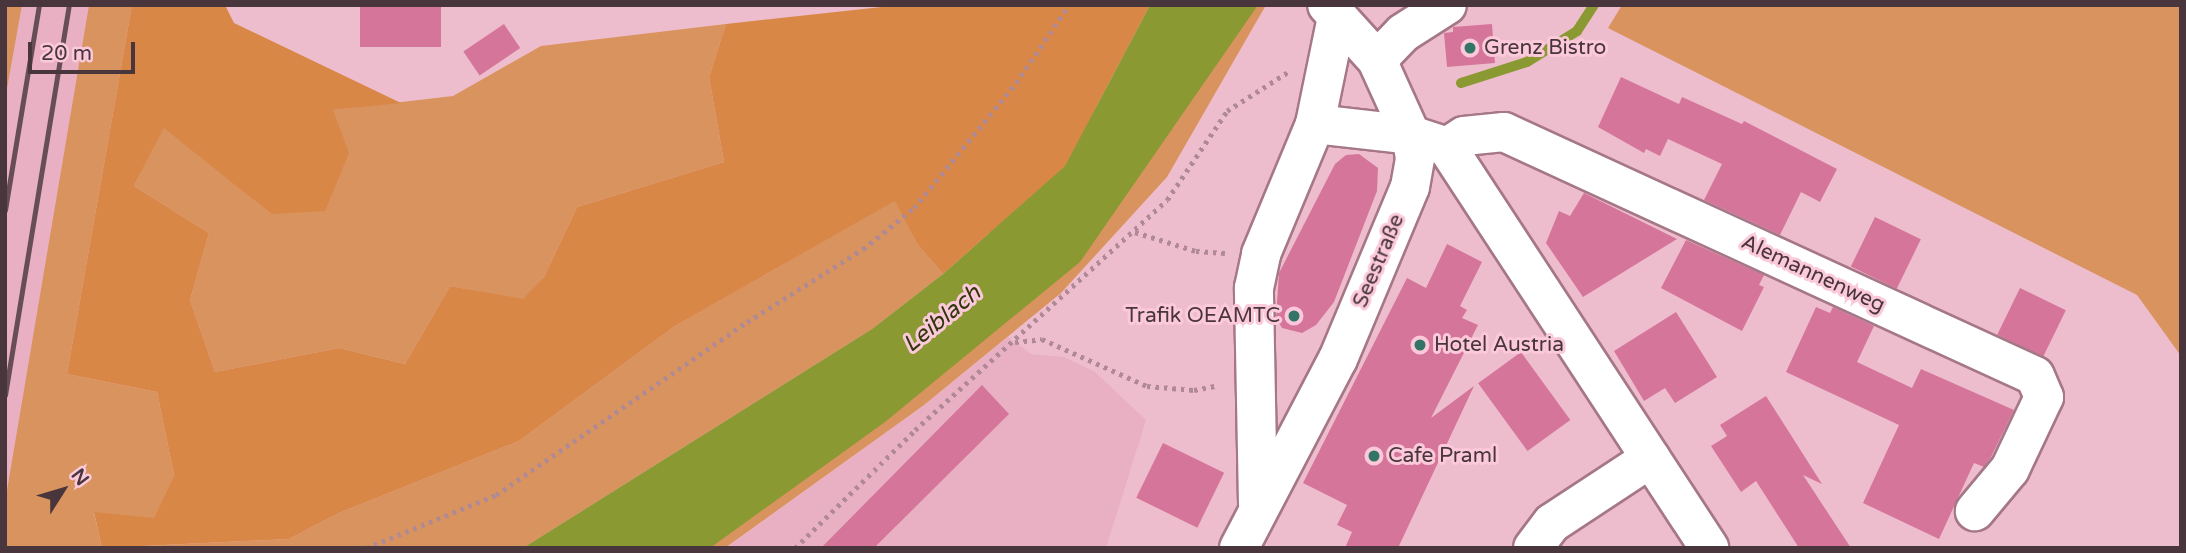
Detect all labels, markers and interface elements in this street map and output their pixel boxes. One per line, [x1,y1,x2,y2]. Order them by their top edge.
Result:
scale bar [32,28,138,72]
place label: Grenz Bistro [1484,35,1606,61]
marker: Grenz Bistro [1462,40,1478,56]
text: 20 m [41,41,92,66]
street label: Seestraße [1348,210,1410,312]
street label: Alemannenweg [1737,230,1889,318]
water label: Leiblach [898,280,986,358]
place label: Trafik OEAMTC [1125,303,1280,329]
marker: Trafik OEAMTC [1286,308,1302,324]
place label: Hotel Austria [1434,332,1564,358]
marker: Hotel Austria [1412,337,1428,353]
place label: Cafe Praml [1388,443,1497,469]
marker: Cafe Praml [1366,448,1382,464]
north arrow [28,455,98,525]
text: N [66,465,93,490]

